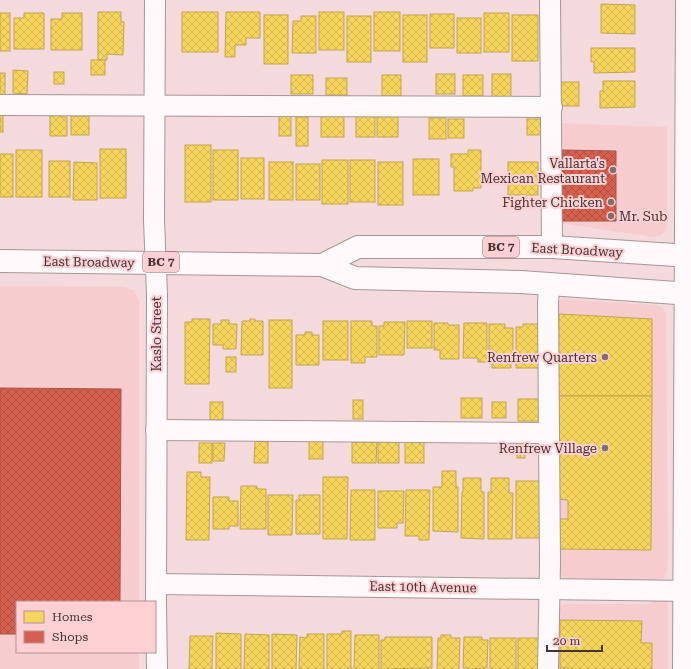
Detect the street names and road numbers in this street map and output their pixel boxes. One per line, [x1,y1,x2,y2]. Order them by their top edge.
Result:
road number: BC 7 [483,237,519,257]
street label: East Broadway [531,240,624,260]
road number: BC 7 [143,252,179,272]
street label: East Broadway [43,254,135,270]
street label: Kaslo Street [149,296,164,372]
street label: East 10th Avenue [369,579,477,595]

